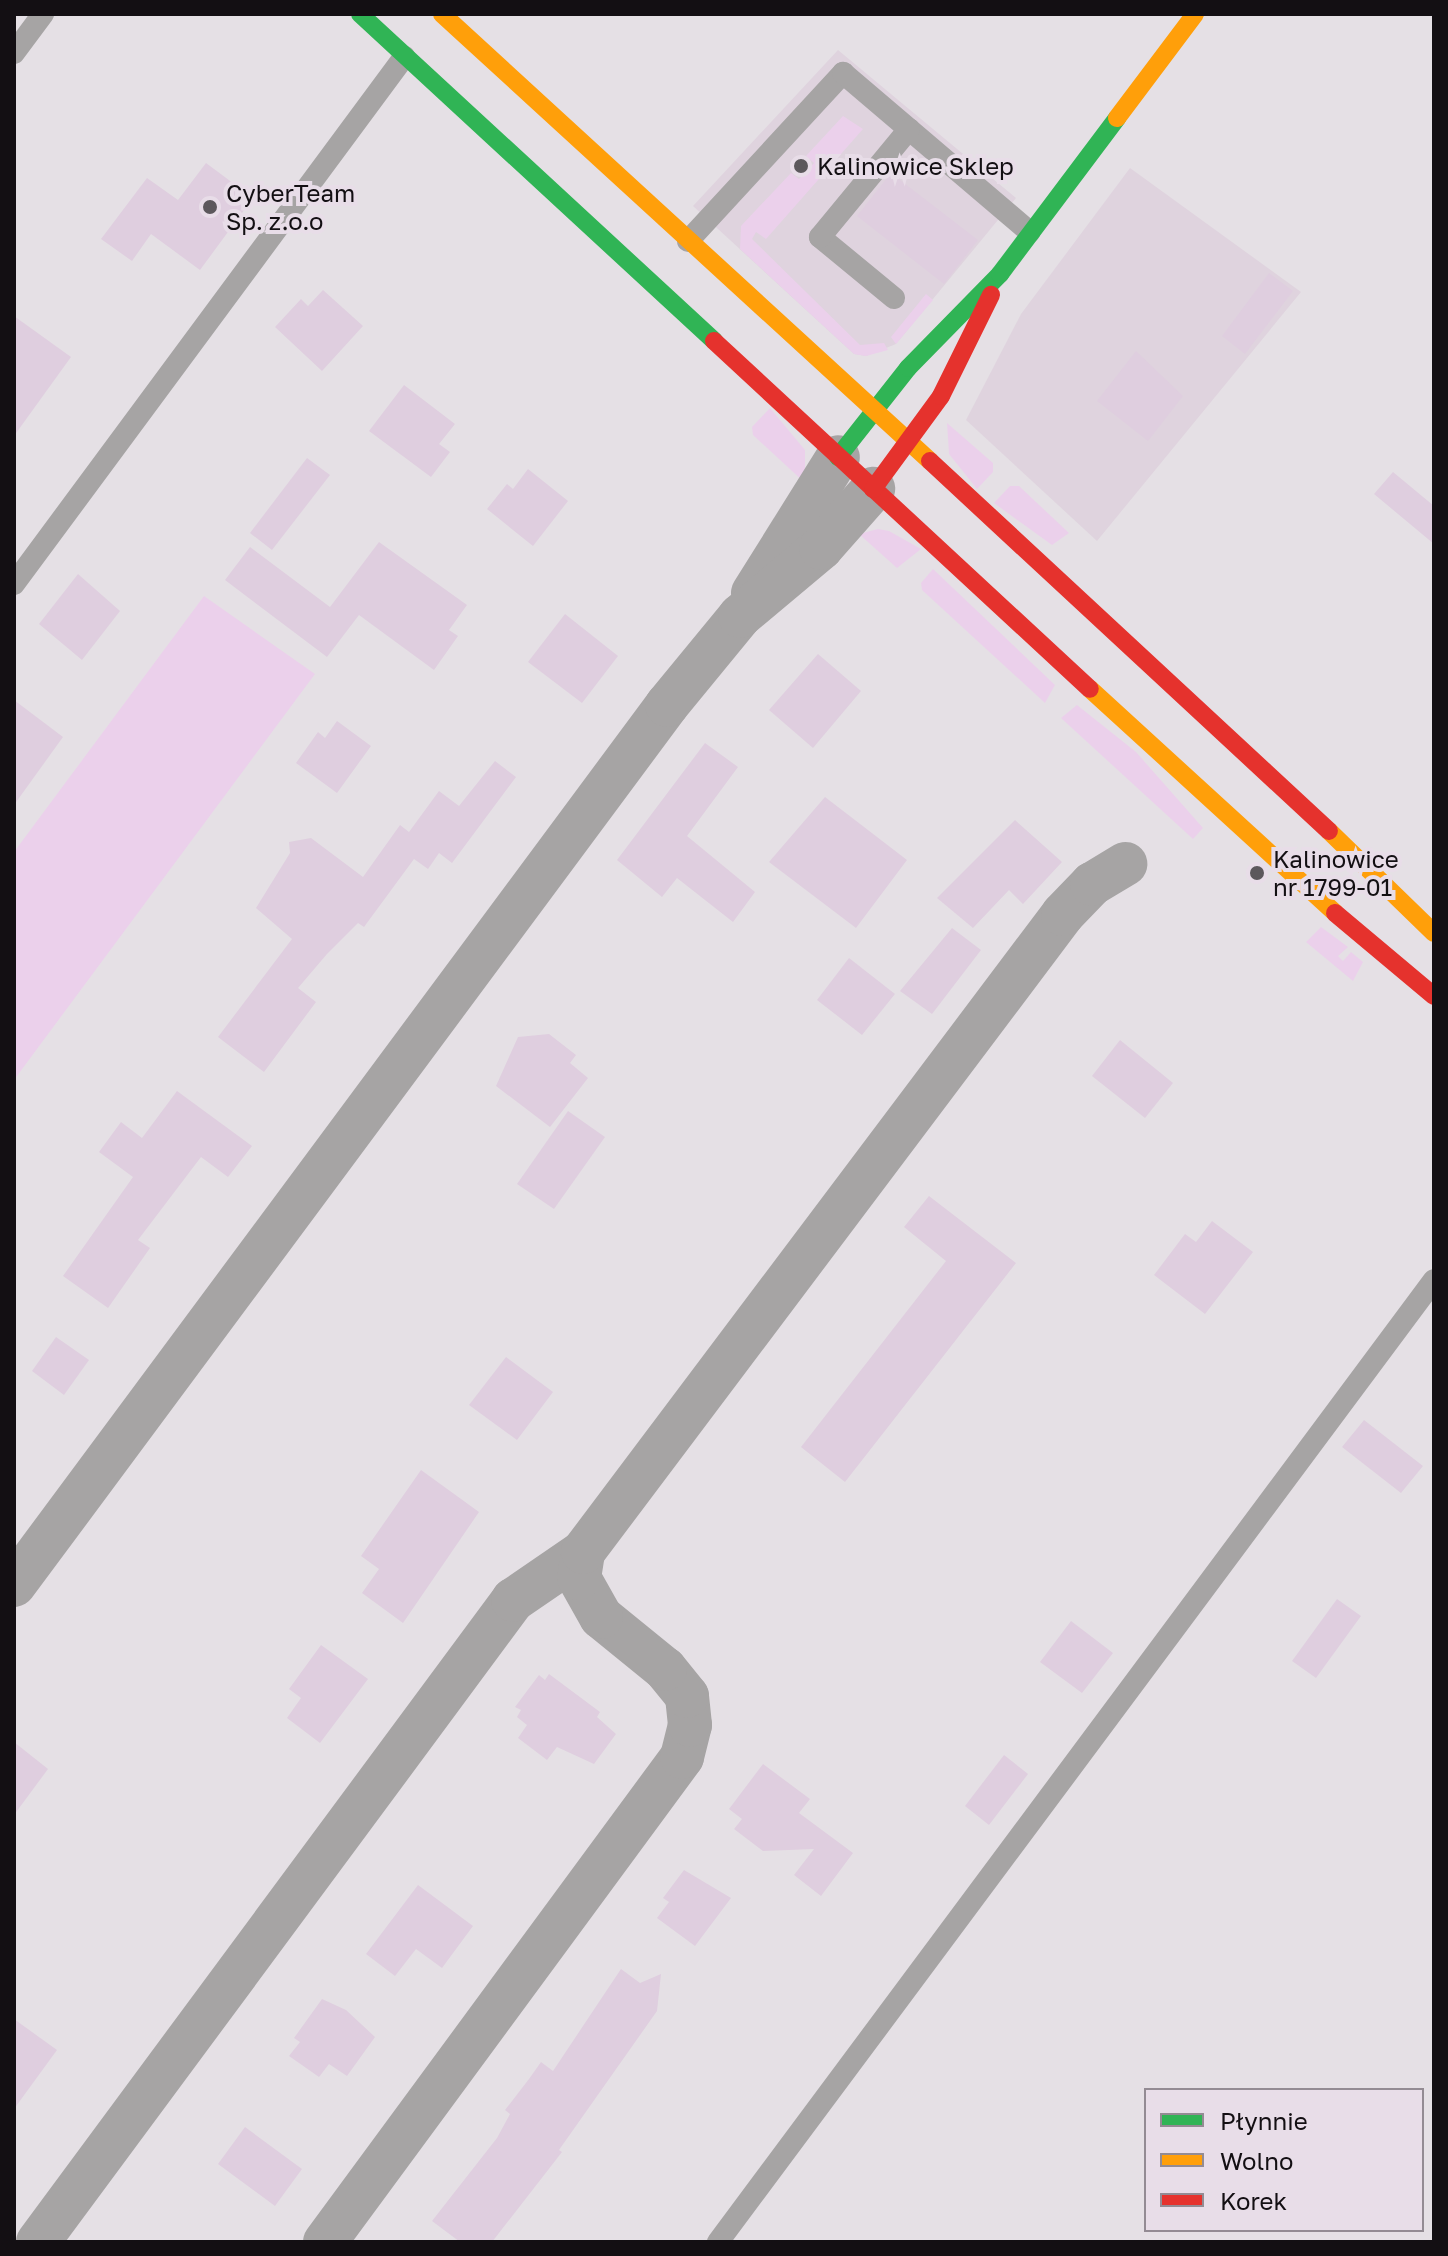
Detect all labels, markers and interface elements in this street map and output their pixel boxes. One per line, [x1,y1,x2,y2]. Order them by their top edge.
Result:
place label: Kalinowice Sklep [817,152,1014,180]
marker: Kalinowice Sklep [792,157,810,175]
place label: CyberTeam Sp. z.o.o [226,179,355,235]
marker: CyberTeam Sp. z.o.o [201,198,219,216]
place label: Kalinowice nr 1799-01 [1273,845,1399,901]
marker: Kalinowice nr 1799-01 [1248,864,1266,882]
legend [1144,2088,1424,2232]
text: Płynnie [1220,2106,1308,2135]
text: Wolno [1220,2146,1293,2175]
text: Korek [1220,2186,1287,2215]

